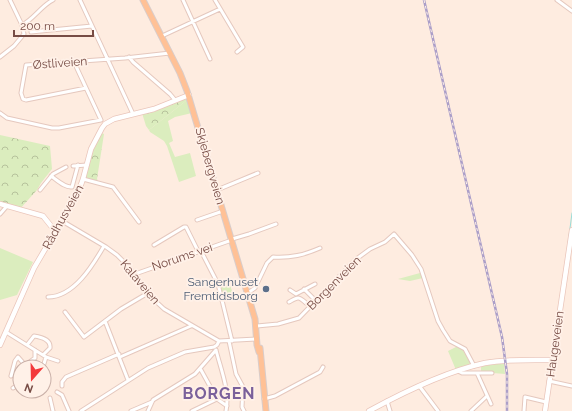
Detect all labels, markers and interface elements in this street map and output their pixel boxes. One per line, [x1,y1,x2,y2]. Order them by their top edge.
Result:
scale bar [14,12,93,38]
text: 200 m [20,19,55,33]
street label: Østliveien [32,54,88,72]
street label: Skjebergveien [192,126,228,206]
street label: Rådhusveien [40,182,86,252]
street label: Norums vei [150,240,214,274]
street label: Borgenveien [304,253,364,313]
street label: Kalaveien [117,257,163,307]
place label: Sangerhuset Fremtidsborg [183,275,258,303]
marker: Sangerhuset Fremtidsborg [261,284,271,294]
street label: Haugeveien [543,310,567,378]
north arrow [12,359,52,399]
text: N [23,380,35,395]
district label: BORGEN [183,384,255,403]

